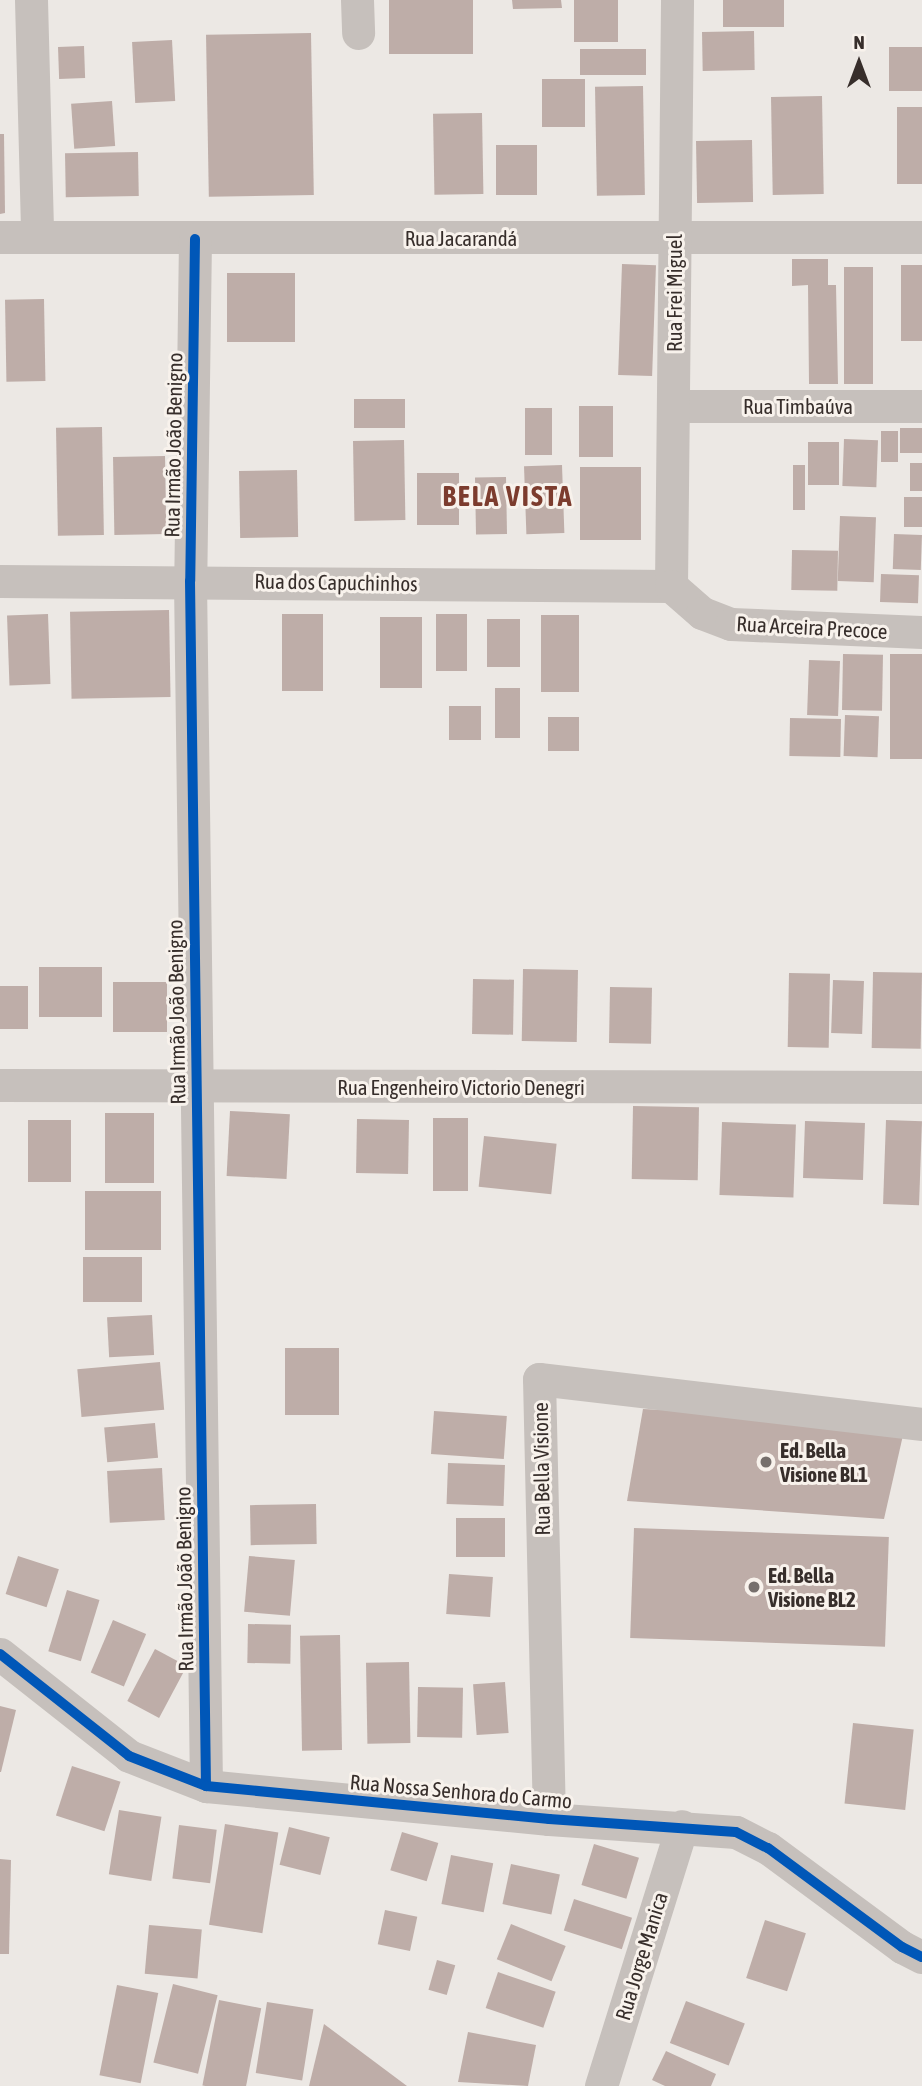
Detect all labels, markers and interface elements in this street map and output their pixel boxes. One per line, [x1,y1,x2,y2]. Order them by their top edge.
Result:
north arrow [824,28,894,98]
text: N [853,31,865,53]
street label: Rua Jacarandá [405,225,517,251]
street label: Rua Frei Miguel [661,234,687,352]
street label: Rua Irmão João Benigno [159,352,187,538]
street label: Rua Timbaúva [743,393,853,419]
district label: BELA VISTA [444,479,572,513]
street label: Rua dos Capuchinhos [254,568,418,596]
street label: Rua Arceira Precoce [736,610,888,644]
street label: Rua Irmão João Benigno [162,919,190,1105]
street label: Rua Engenheiro Victorio Denegri [337,1074,585,1100]
street label: Rua Bella Visione [527,1402,555,1536]
place label: Ed. Bella Visione BL1 [780,1437,868,1487]
marker: Ed. Bella Visione BL1 [758,1454,774,1470]
street label: Rua Irmão João Benigno [170,1486,198,1672]
place label: Ed. Bella Visione BL2 [768,1562,856,1612]
marker: Ed. Bella Visione BL2 [746,1579,762,1595]
street label: Rua Nossa Senhora do Carmo [349,1769,573,1813]
street label: Rua Jorge Manica [610,1889,672,2023]

